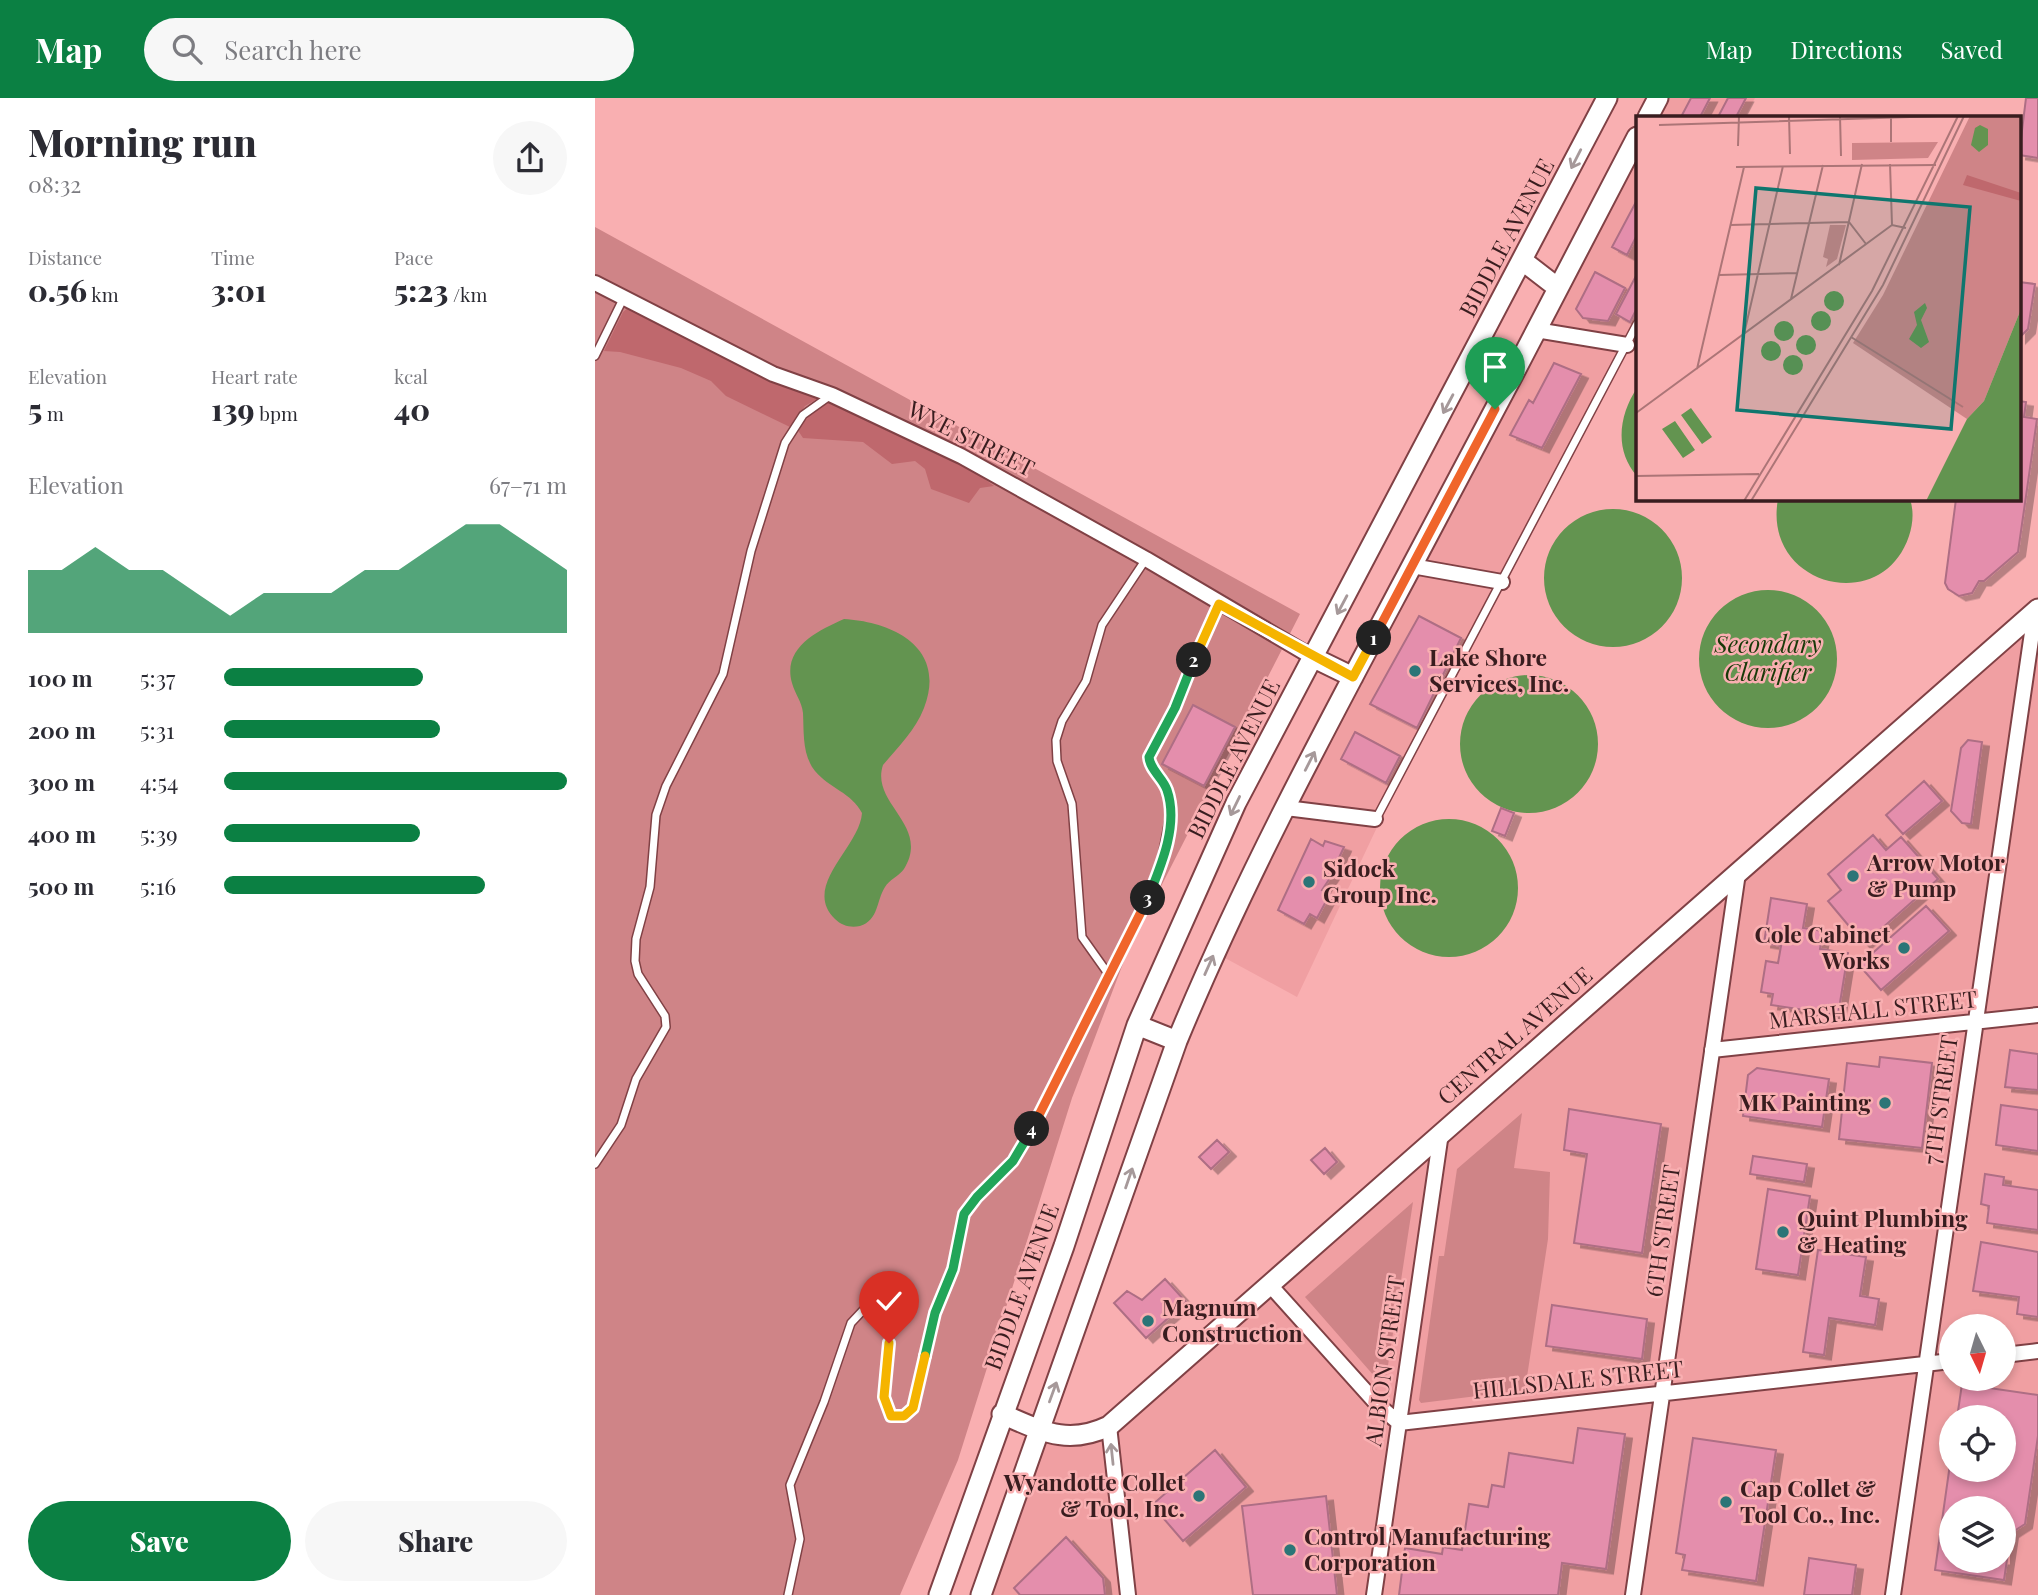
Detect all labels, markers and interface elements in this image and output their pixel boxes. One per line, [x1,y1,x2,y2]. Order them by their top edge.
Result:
search box [144,18,634,81]
text: Map [35,27,102,71]
icon: search [168,30,206,68]
text: Search here [224,32,362,67]
text: Map [1706,33,1752,65]
text: Directions [1790,33,1903,65]
text: Saved [1941,33,2003,65]
text: Morning run [28,116,257,167]
inset map [1636,116,2021,500]
button: share [493,121,567,195]
one-way arrow [1569,148,1582,169]
street label: BIDDLE AVENUE [1451,153,1560,322]
text: 08:32 [28,168,81,199]
text: Distance [28,244,102,270]
text: Time [211,244,255,270]
text: Pace [394,244,433,270]
text: 0.56 [28,270,87,310]
text: 3:01 [211,270,266,310]
text: 5:23 [394,270,448,310]
text: km [87,281,119,307]
text: /km [448,281,487,307]
pin [1465,337,1525,409]
icon: arrive [1476,348,1514,386]
text: Elevation [28,363,107,389]
text: Heart rate [211,363,298,389]
text: kcal [394,363,428,389]
text: 5 [28,389,42,429]
text: 139 [211,389,255,429]
text: 40 [394,389,430,429]
street label: WYE STREET [902,392,1040,483]
one-way arrow [1441,393,1454,414]
text: m [42,400,64,426]
text: bpm [255,400,298,426]
text: Elevation [28,469,124,500]
text: 67–71 m [489,469,567,500]
one-way arrow [1335,594,1348,615]
pin: 1 [1357,620,1391,656]
text: 1 [1370,624,1377,650]
water label: Secondary Clarifier [1714,627,1821,687]
place label: Lake Shore Services, Inc. [1429,641,1569,698]
pin: 2 [1177,642,1211,678]
text: 2 [1189,646,1198,672]
text: 100 m [28,662,93,693]
text: 5:37 [140,662,175,693]
marker: Lake Shore Services, Inc. [1407,663,1423,679]
street label: BIDDLE AVENUE [1179,673,1286,843]
text: 200 m [28,714,96,745]
text: 5:31 [140,714,175,745]
one-way arrow [1304,751,1317,772]
text: 300 m [28,766,95,797]
text: 4:54 [140,766,178,797]
one-way arrow [1228,795,1242,816]
text: 400 m [28,818,96,849]
text: 5:39 [140,818,178,849]
place label: Arrow Motor & Pump [1866,846,2005,903]
place label: Sidock Group Inc. [1323,852,1437,909]
marker: Arrow Motor & Pump [1845,868,1861,884]
text: 500 m [28,870,94,901]
text: 5:16 [140,870,176,901]
marker: Sidock Group Inc. [1301,874,1317,890]
pin: 3 [1131,880,1165,916]
text: 3 [1143,884,1152,910]
place label: Cole Cabinet Works [1754,918,1891,975]
marker: Cole Cabinet Works [1896,940,1912,956]
one-way arrow [1203,955,1216,976]
street label: CENTRAL AVENUE [1430,959,1598,1111]
street label: MARSHALL STREET [1767,982,1979,1035]
street label: 7TH STREET [1915,1033,1964,1167]
place label: MK Painting [1738,1086,1871,1117]
marker: MK Painting [1877,1095,1893,1111]
pin: 4 [1015,1112,1049,1146]
text: 4 [1026,1115,1037,1141]
street label: 6TH STREET [1637,1163,1686,1299]
one-way arrow [1124,1167,1136,1189]
street label: BIDDLE AVENUE [976,1199,1065,1374]
place label: Quint Plumbing & Heating [1797,1202,1968,1259]
marker: Quint Plumbing & Heating [1775,1224,1791,1240]
pin [859,1271,919,1343]
street label: ALBION STREET [1356,1273,1411,1449]
icon: check [870,1282,908,1320]
place label: Magnum Construction [1162,1291,1303,1348]
marker: Magnum Construction [1140,1313,1156,1329]
north arrow [1939,1314,2016,1391]
map controls [1939,1314,2016,1573]
street label: HILLSDALE STREET [1471,1352,1685,1405]
one-way arrow [1048,1382,1060,1404]
button: locate [1939,1405,2016,1482]
one-way arrow [1105,1443,1118,1466]
place label: Wyandotte Collet & Tool, Inc. [1003,1466,1186,1523]
place label: Cap Collet & Tool Co., Inc. [1740,1472,1880,1529]
marker: Wyandotte Collet & Tool, Inc. [1191,1488,1207,1504]
marker: Cap Collet & Tool Co., Inc. [1718,1494,1734,1510]
button: layers [1939,1496,2016,1573]
button: Save [28,1501,291,1581]
button: Share [305,1501,567,1581]
place label: Control Manufacturing Corporation [1304,1520,1551,1577]
marker: Control Manufacturing Corporation [1282,1542,1298,1558]

